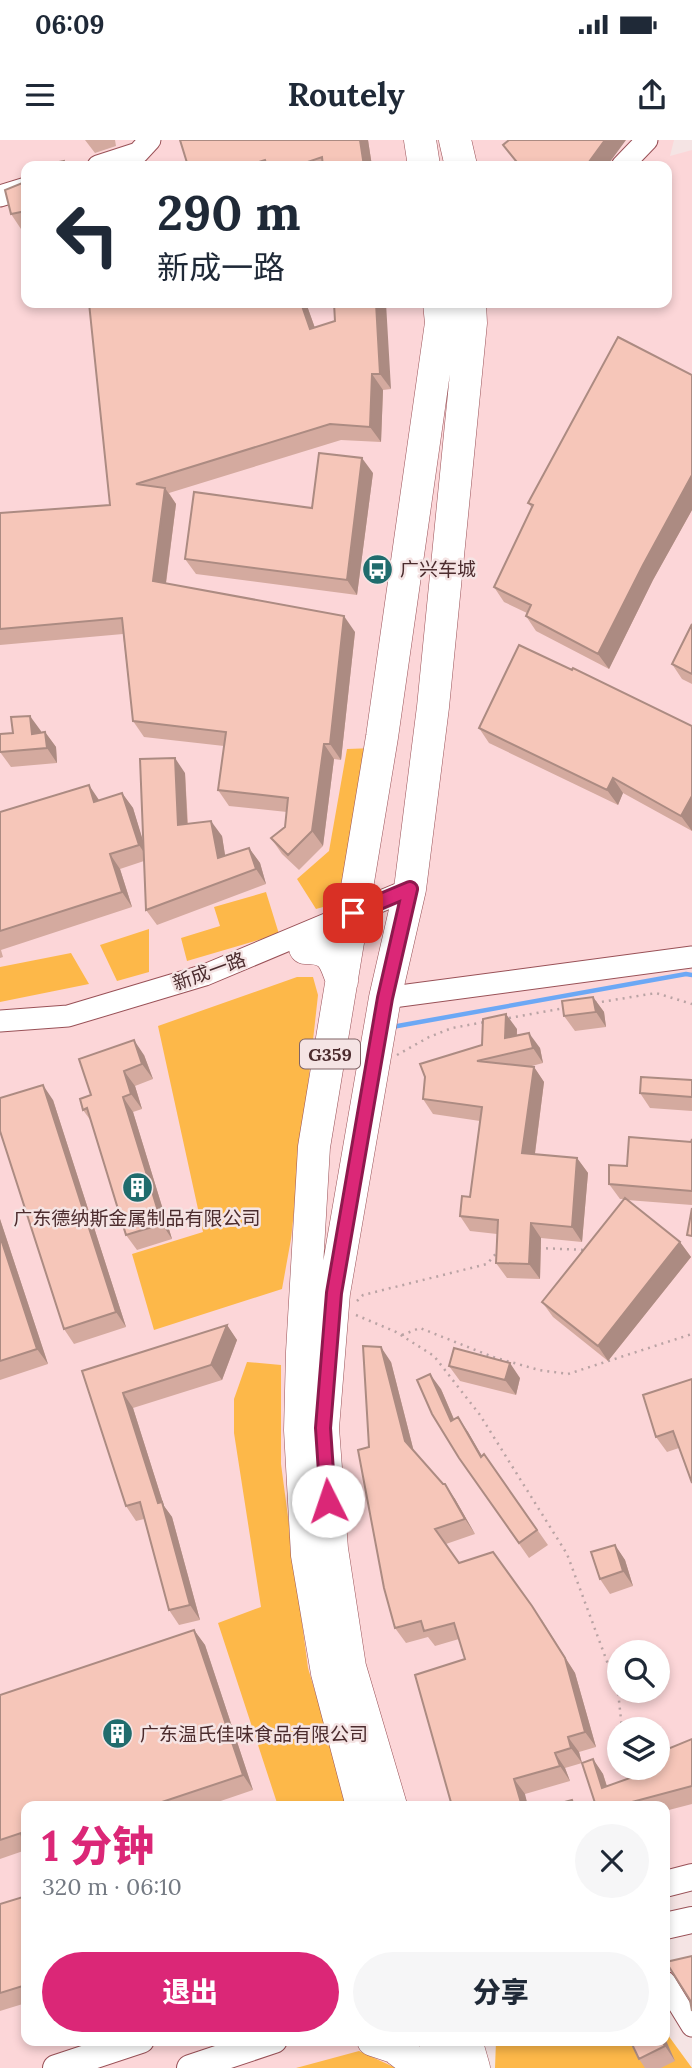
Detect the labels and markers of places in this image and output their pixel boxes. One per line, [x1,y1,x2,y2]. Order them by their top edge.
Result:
bus stop icon: 广兴车城 [360,552,394,586]
place label: 广兴车城 [400,557,476,581]
pin [323,883,383,943]
building icon: 广东德纳斯金属制品有限公司 [120,1170,154,1204]
place label: 广东德纳斯金属制品有限公司 [13,1206,261,1230]
building icon: 广东温氏佳味食品有限公司 [100,1717,134,1751]
place label: 广东温氏佳味食品有限公司 [140,1722,368,1746]

